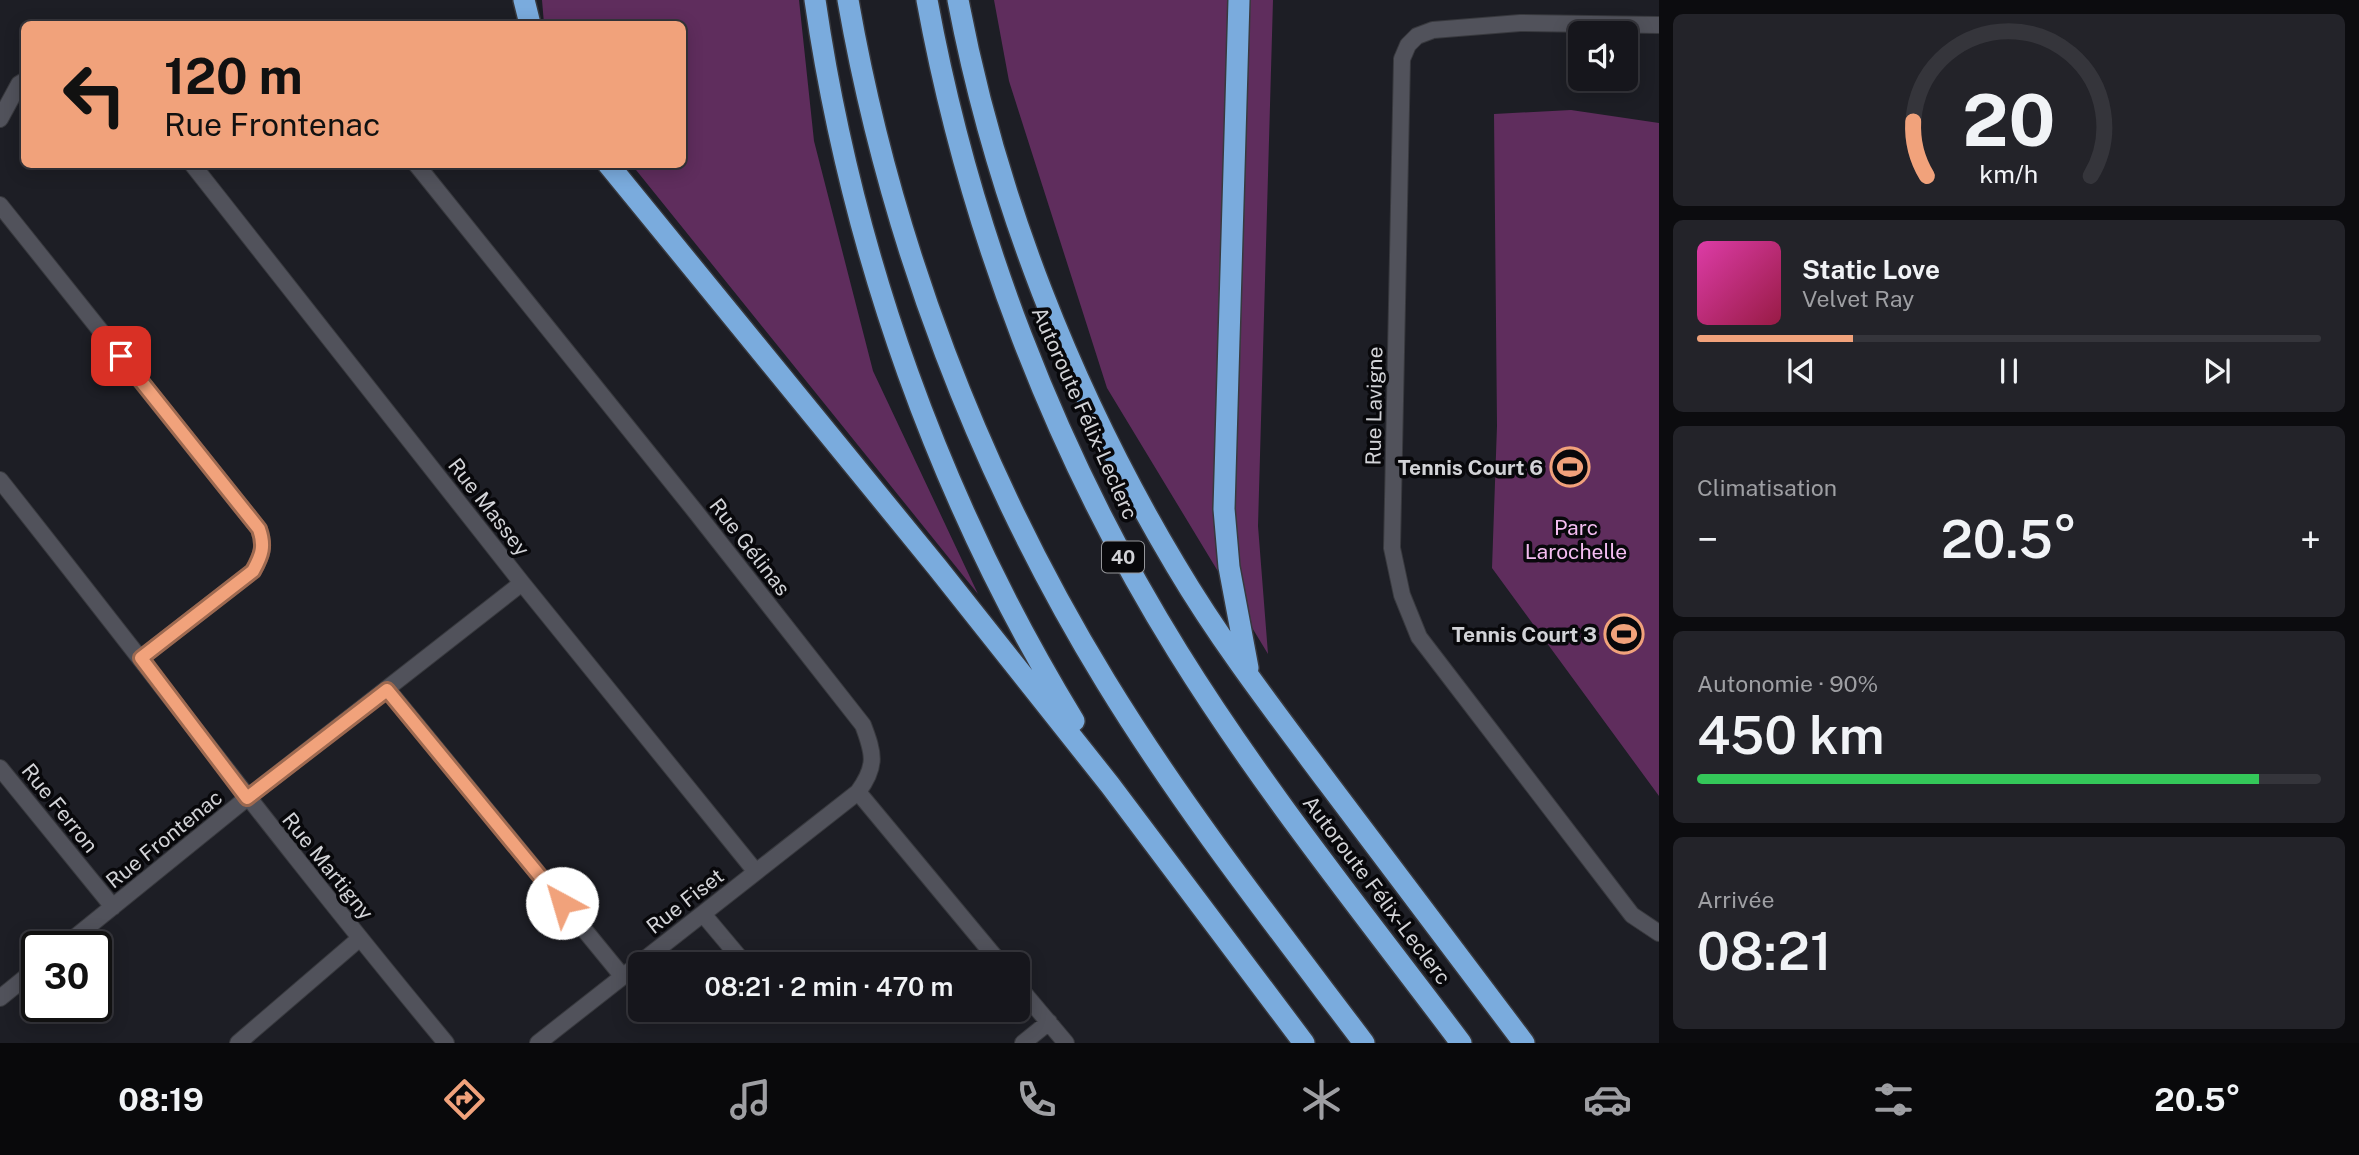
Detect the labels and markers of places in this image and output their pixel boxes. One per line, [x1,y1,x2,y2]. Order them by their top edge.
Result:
pin [91,326,151,386]
sports icon: Tennis Court 6 [1549,446,1591,488]
place label: Tennis Court 6 [1398,455,1543,480]
sports icon: Tennis Court 3 [1603,613,1645,655]
place label: Tennis Court 3 [1452,622,1597,647]

